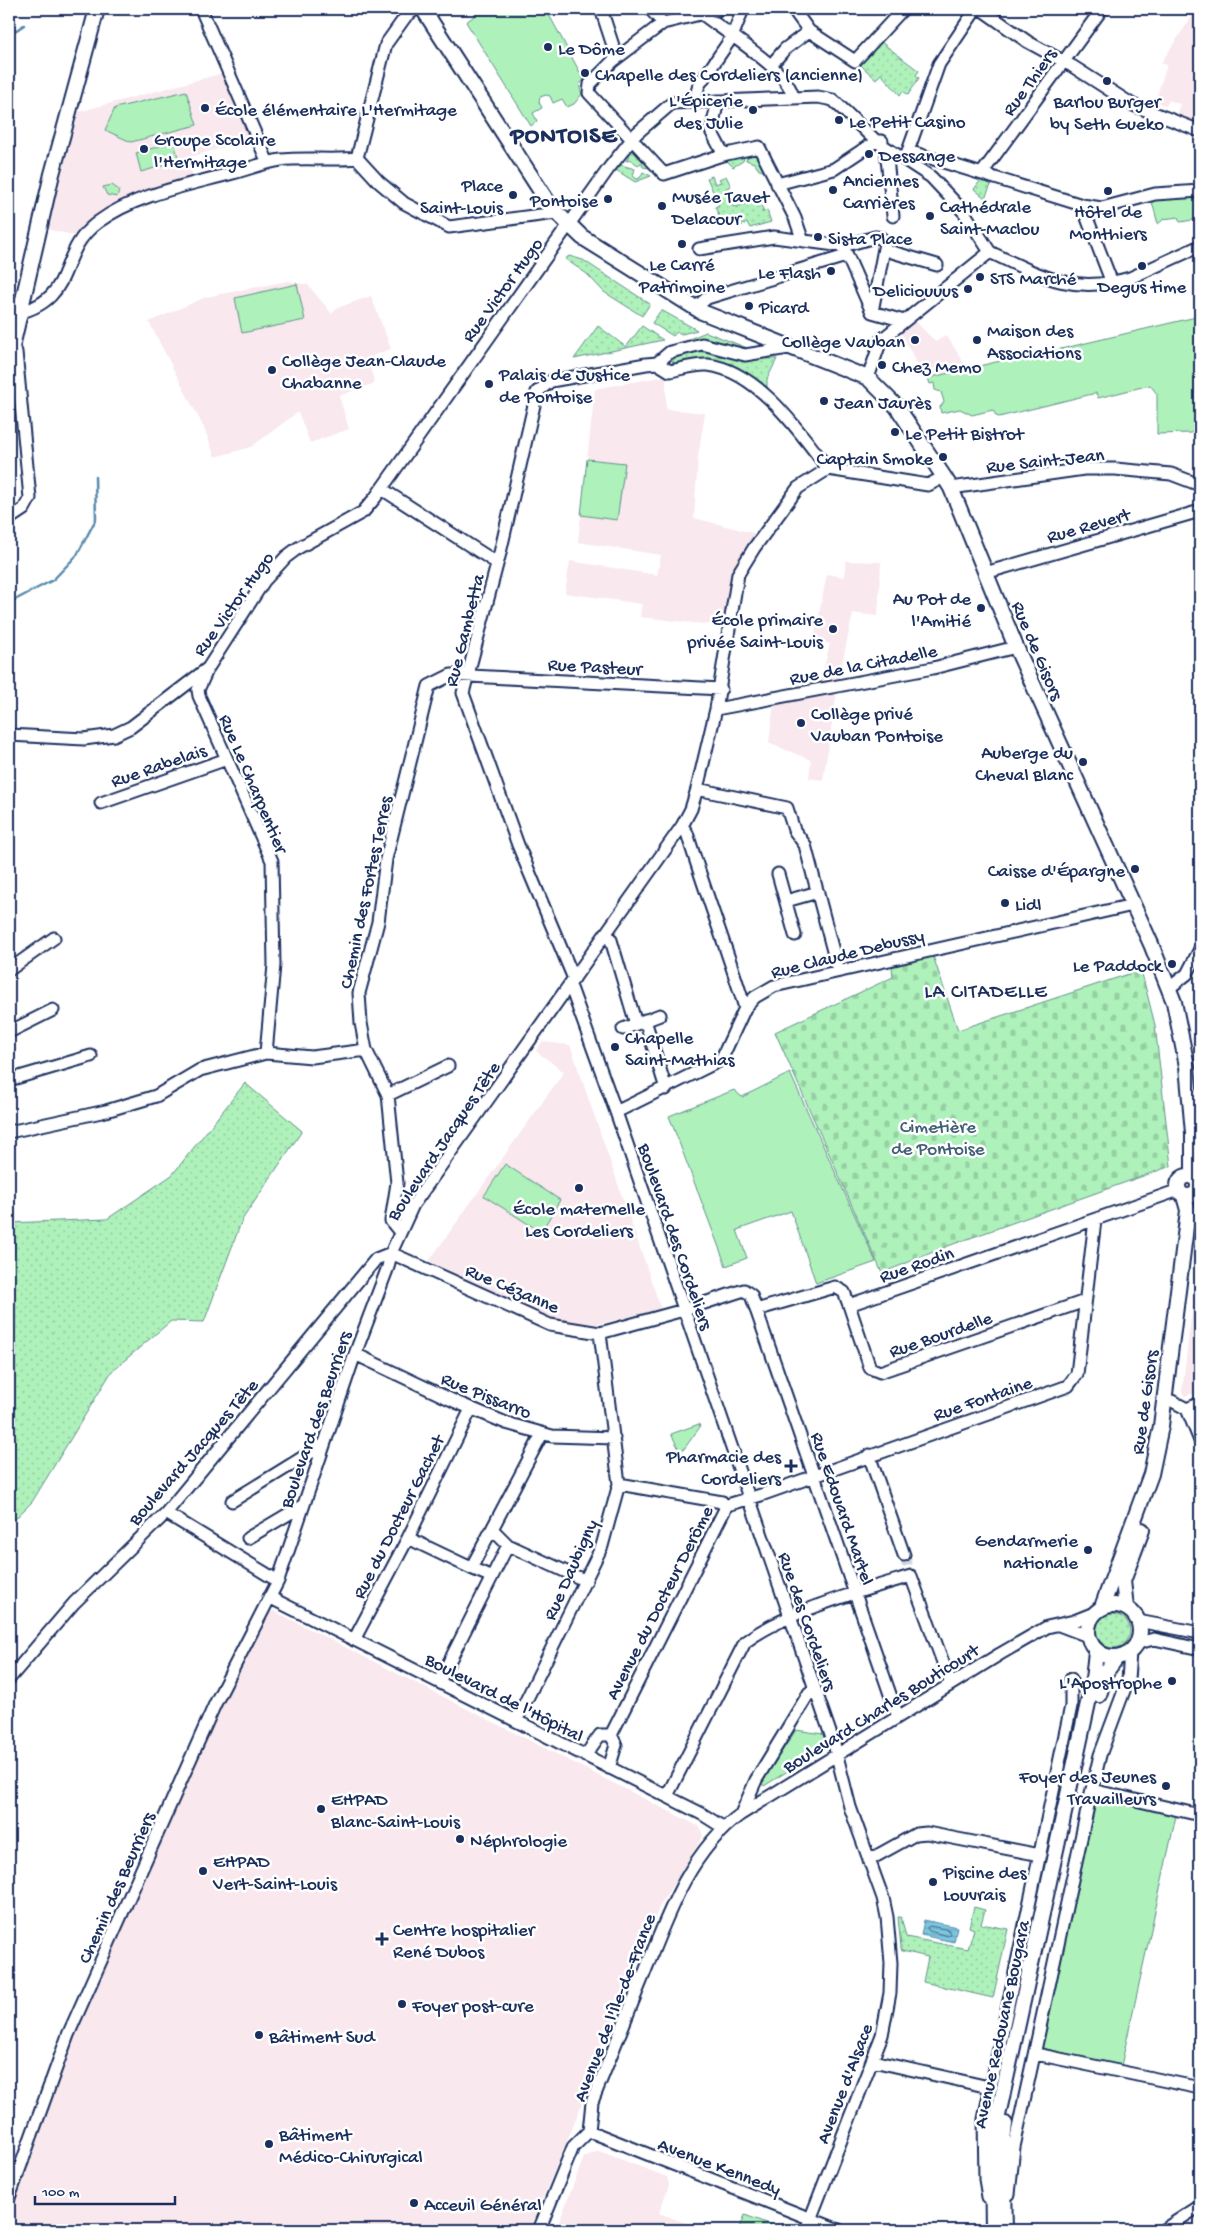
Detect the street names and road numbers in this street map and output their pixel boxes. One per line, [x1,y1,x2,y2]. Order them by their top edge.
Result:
street label: Rue Thiers [999,44,1064,122]
street label: Rue Victor Hugo [458,234,550,348]
street label: Rue Saint-Jean [985,445,1106,480]
street label: Rue Revert [1045,504,1135,550]
street label: Rue Victor Hugo [189,548,281,662]
street label: Rue Gambetta [441,571,492,689]
street label: Rue de Gisors [1005,598,1067,705]
street label: Rue de la Citadelle [788,641,940,692]
street label: Rue Pasteur [547,655,645,683]
street label: Rue Le Charpentier [212,711,292,859]
street label: Rue Rabelais [108,740,211,794]
street label: Chemin des Fortes Terres [336,793,399,991]
street label: Rue Claude Debussy [769,925,927,986]
street label: Boulevard Jacques Tête [382,1058,507,1227]
street label: Boulevard des Cordeliers [631,1140,717,1334]
street label: Rue Rodin [877,1243,957,1290]
street label: Rue Cézanne [461,1260,562,1320]
street label: Rue Bourdelle [887,1308,996,1365]
street label: Boulevard des Beurriers [276,1328,359,1513]
street label: Rue de Gisors [1128,1348,1165,1456]
street label: Rue Pissarro [437,1369,534,1426]
street label: Rue Fontaine [931,1373,1036,1428]
street label: Boulevard Jacques Tête [124,1375,265,1532]
street label: Rue du Docteur Gachet [349,1430,452,1603]
street label: Rue Edouard Martel [804,1430,878,1589]
street label: Avenue du Docteur Derôme [602,1503,720,1704]
street label: Rue Daubigny [540,1516,605,1625]
street label: Rue des Cordeliers [771,1550,841,1696]
street label: Boulevard Charles Bouticourt [779,1639,986,1780]
street label: Boulevard de l'Hôpital [419,1649,587,1749]
street label: Chemin des Beurriers [74,1808,162,1968]
street label: Avenue de l'Île-de-France [570,1911,663,2106]
street label: Avenue Redouane Bougara [970,1917,1037,2131]
street label: Avenue d'Alsace [813,2021,880,2148]
street label: Avenue Kennedy [654,2134,784,2203]

